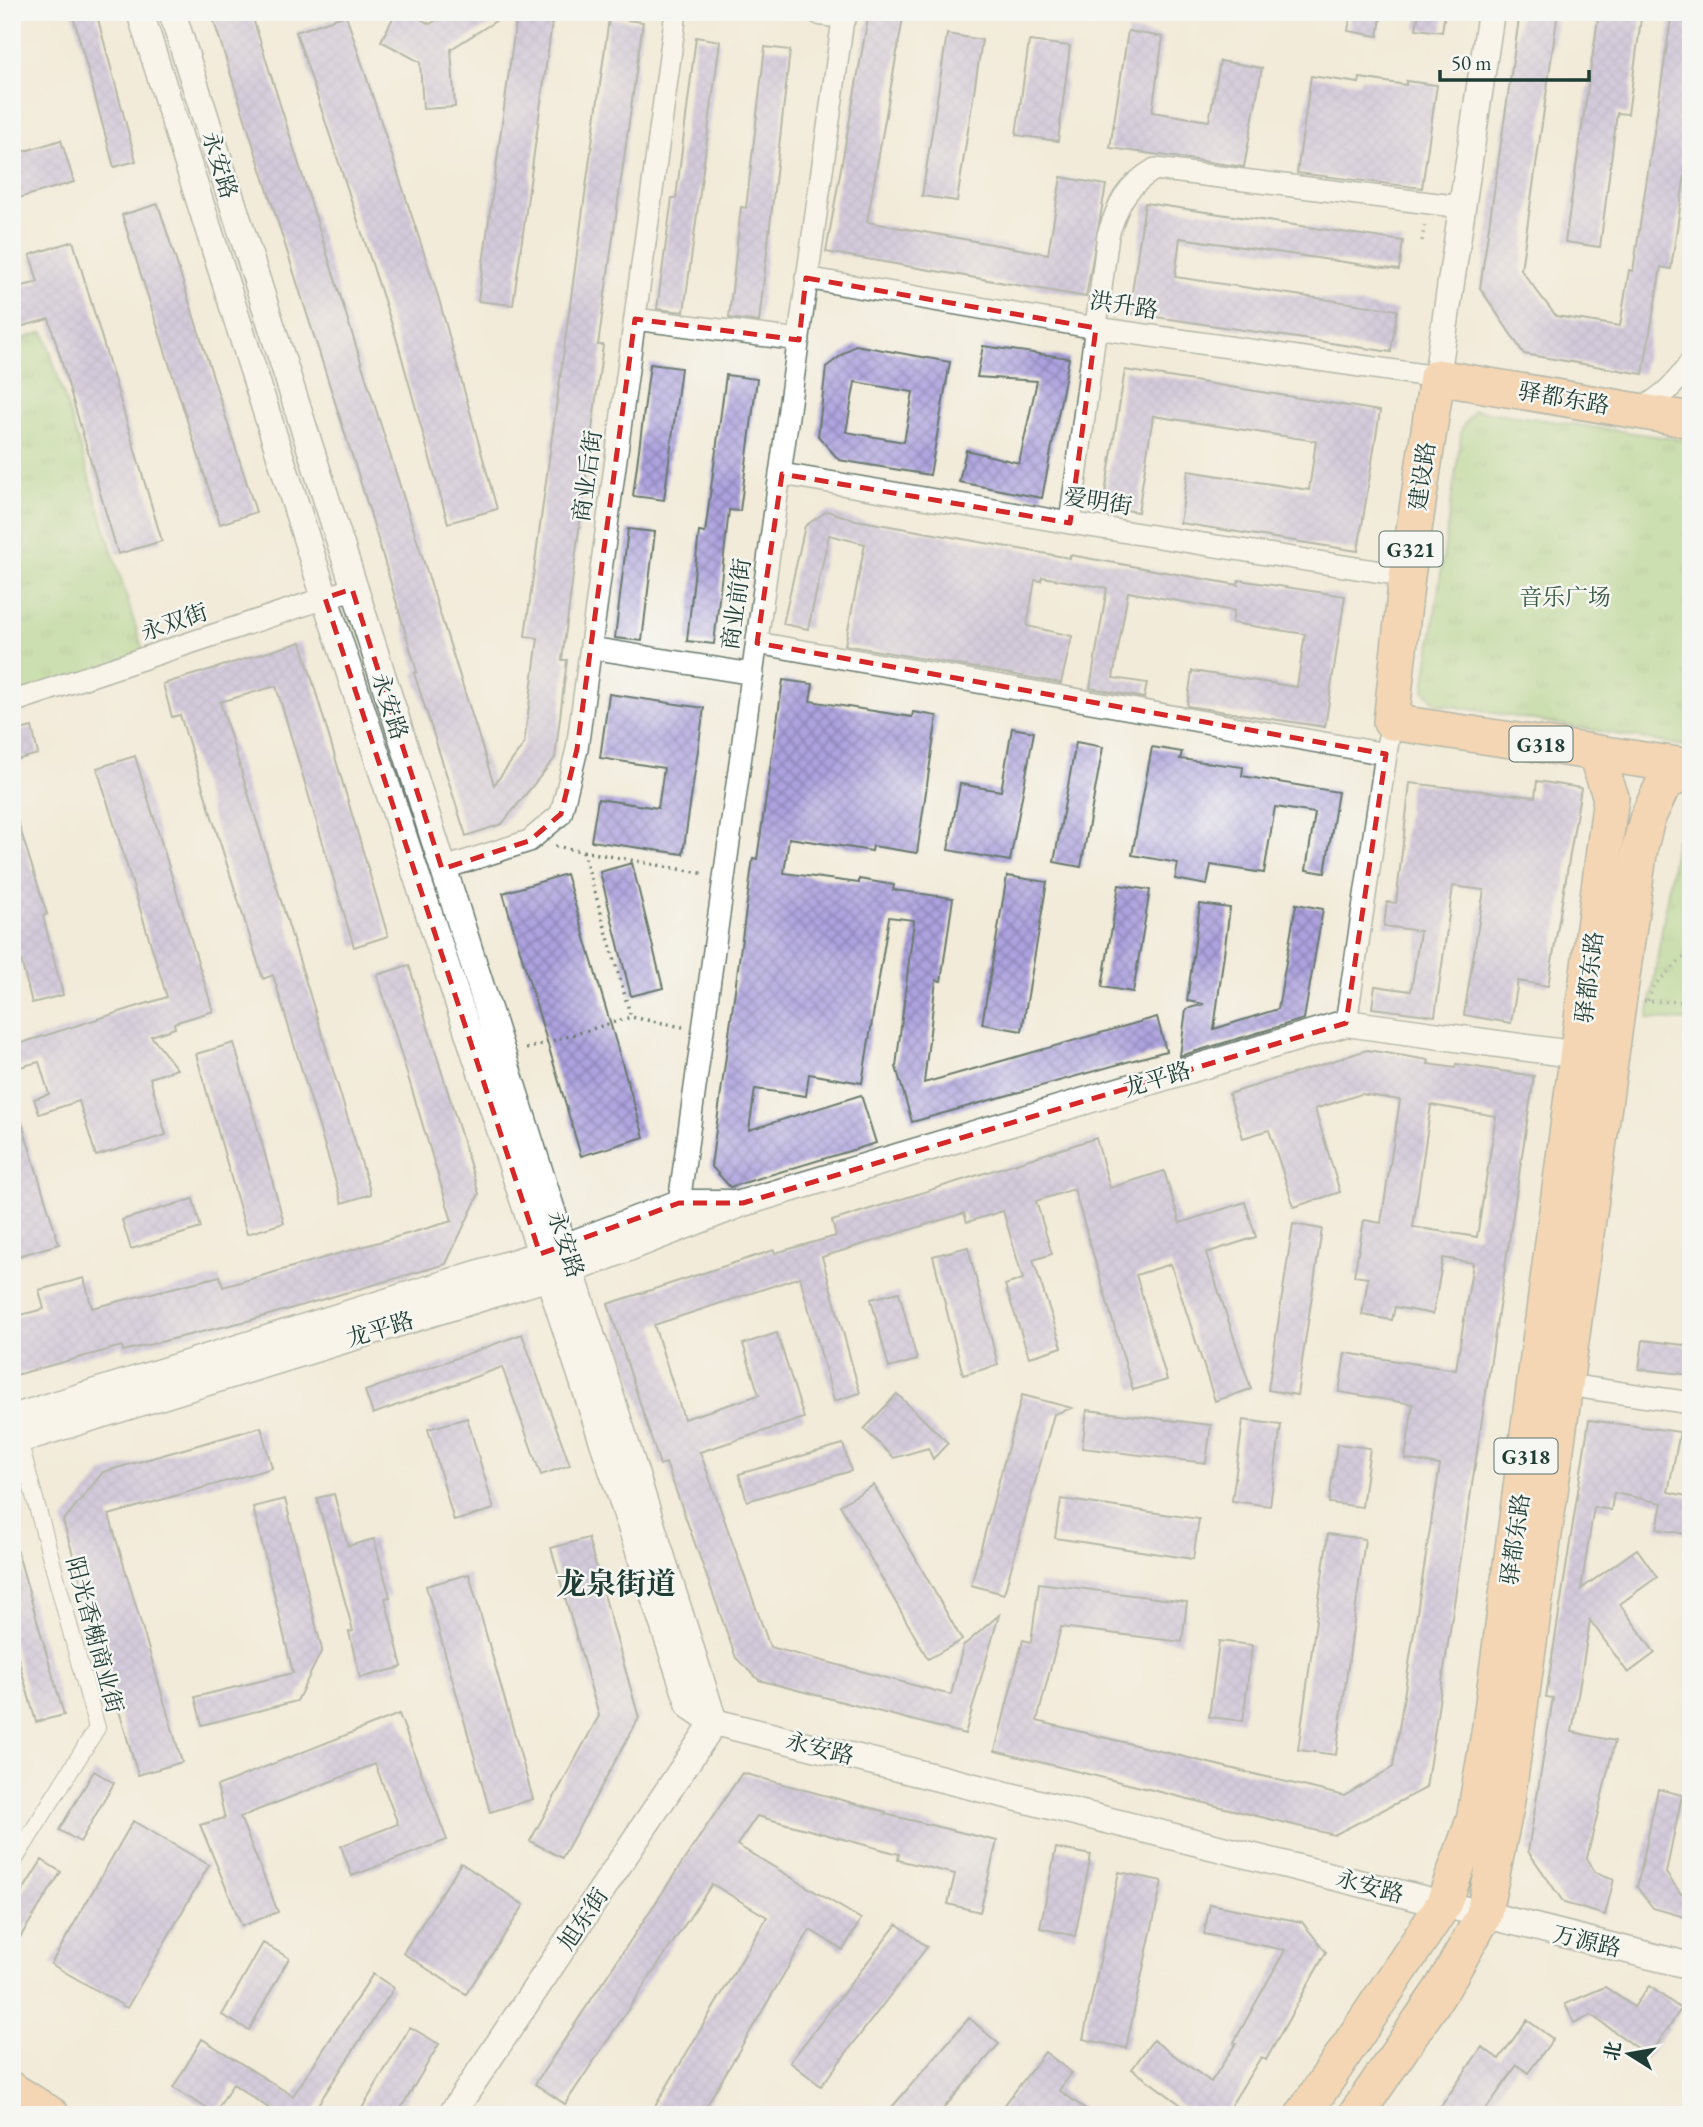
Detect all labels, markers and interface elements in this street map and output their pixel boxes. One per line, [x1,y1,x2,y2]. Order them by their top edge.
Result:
scale bar [1440,38,1589,82]
text: 50 m [1451,49,1492,76]
street label: 永安路 [196,128,244,202]
street label: 洪升路 [1088,285,1160,325]
street label: 驿都东路 [1516,375,1612,421]
street label: 商业后街 [566,428,608,524]
street label: 建设路 [1402,440,1442,512]
street label: 爱明街 [1062,481,1134,521]
road number: G321 [1380,532,1442,566]
street label: 商业前街 [715,556,757,652]
park label: 音乐广场 [1519,582,1611,612]
street label: 永双街 [136,597,212,647]
street label: 永安路 [365,669,415,743]
road number: G318 [1510,726,1572,762]
street label: 驿都东路 [1569,930,1609,1024]
street label: 龙平路 [1120,1055,1194,1103]
street label: 永安路 [541,1207,591,1281]
street label: 龙平路 [343,1305,417,1353]
road number: G318 [1494,1438,1558,1474]
street label: 驿都东路 [1494,1491,1536,1587]
street label: 阳光香榭商业街 [60,1553,130,1717]
district label: 龙泉街道 [556,1564,676,1603]
street label: 永安路 [783,1725,857,1771]
street label: 永安路 [1333,1863,1407,1909]
street label: 旭东街 [551,1882,615,1956]
street label: 万源路 [1550,1919,1624,1963]
north arrow [1594,2018,1664,2088]
text: 北 [1599,2039,1627,2063]

